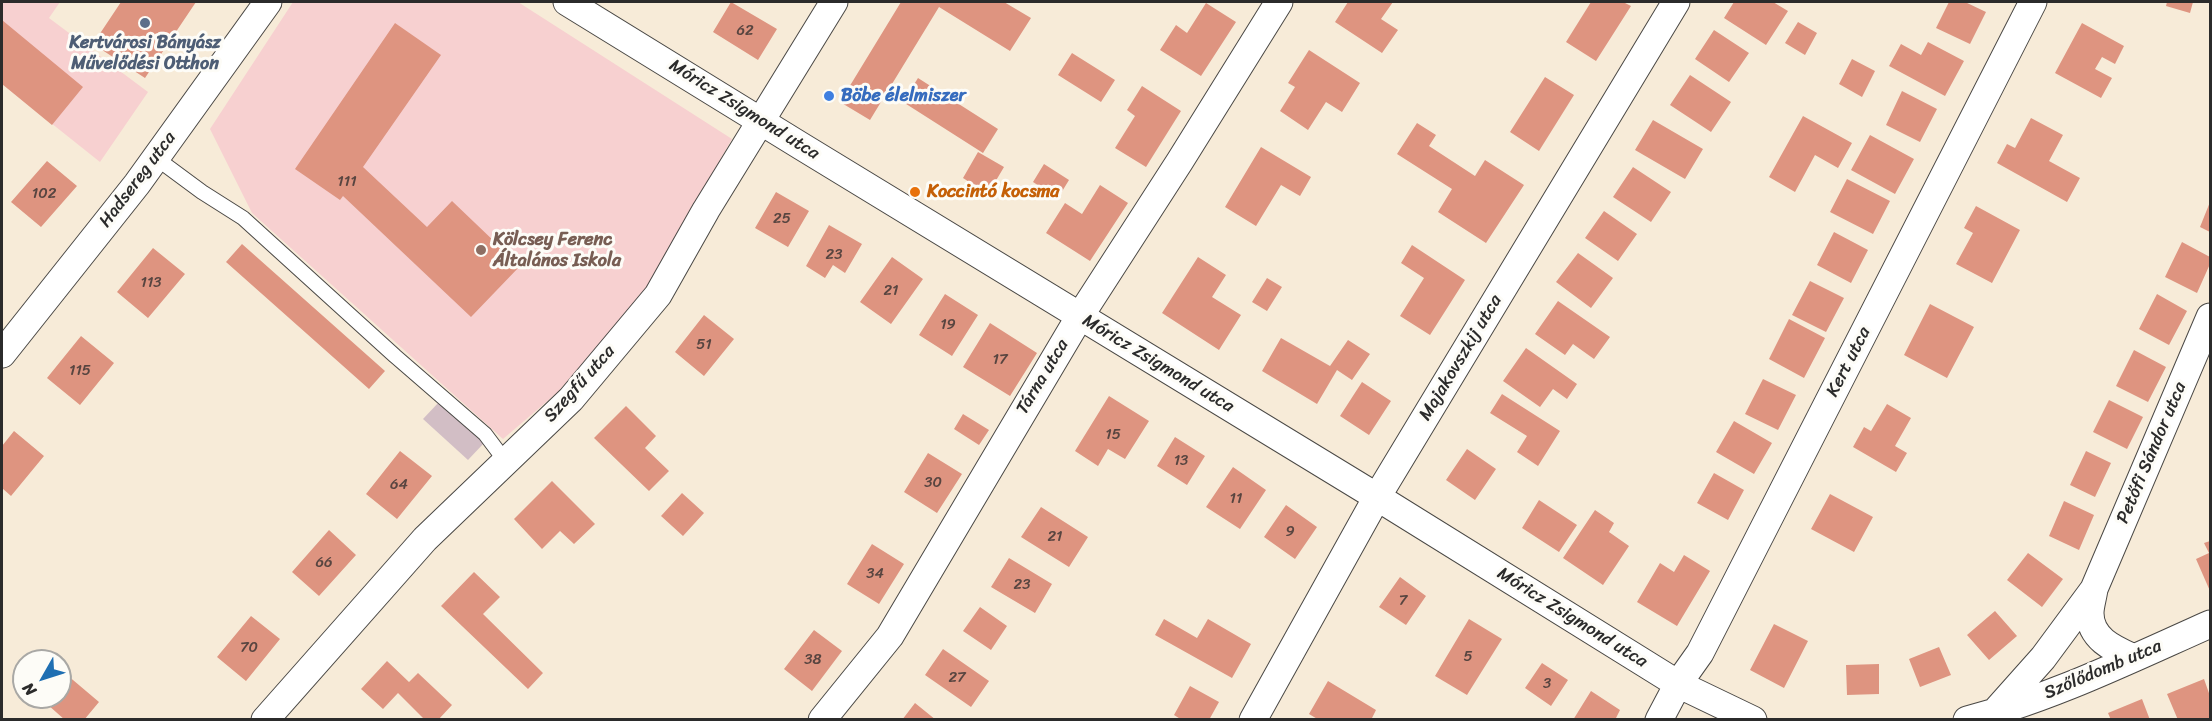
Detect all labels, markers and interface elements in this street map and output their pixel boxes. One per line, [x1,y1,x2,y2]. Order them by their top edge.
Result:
marker: Kertvárosi Bányász Művelődési Otthon [138,16,152,30]
house number: 62 [736,22,754,40]
place label: Kertvárosi Bányász Művelődési Otthon [69,32,221,74]
street label: Móricz Zsigmond utca [665,55,823,165]
place label: Böbe élelmiszer [841,85,966,107]
marker: Böbe élelmiszer [822,89,836,103]
street label: Hadsereg utca [95,128,181,232]
house number: 111 [337,173,357,191]
place label: Koccintó kocsma [927,181,1059,203]
house number: 102 [32,185,56,203]
marker: Koccintó kocsma [908,185,922,199]
house number: 25 [773,210,791,228]
place label: Kölcsey Ferenc Általános Iskola [493,229,621,272]
marker: Kölcsey Ferenc Általános Iskola [474,243,488,257]
house number: 23 [826,246,842,264]
house number: 113 [140,274,162,292]
house number: 21 [883,282,899,300]
street label: Majakovszkij utca [1415,291,1507,425]
street label: Móricz Zsigmond utca [1078,310,1238,418]
house number: 19 [940,316,956,334]
street label: Kert utca [1822,323,1876,401]
house number: 51 [696,336,712,354]
street label: Tárna utca [1012,336,1074,418]
street label: Szegfű utca [540,341,620,427]
house number: 17 [993,351,1007,369]
house number: 115 [69,362,91,380]
street label: Petőfi Sándor utca [2112,379,2192,527]
house number: 15 [1105,426,1121,444]
house number: 13 [1174,452,1188,470]
house number: 30 [924,474,942,492]
house number: 64 [390,476,408,494]
house number: 11 [1230,490,1242,508]
house number: 9 [1285,523,1295,541]
house number: 21 [1047,528,1063,546]
house number: 66 [315,554,333,572]
street label: Móricz Zsigmond utca [1493,563,1651,673]
house number: 34 [866,565,884,583]
house number: 23 [1014,576,1030,594]
house number: 7 [1399,592,1407,610]
street label: Szőlődomb utca [2041,636,2165,704]
house number: 70 [240,639,258,657]
house number: 5 [1463,648,1473,666]
north arrow [12,649,72,709]
house number: 38 [804,651,822,669]
house number: 27 [948,669,966,687]
house number: 3 [1543,675,1551,693]
text: N [14,676,44,703]

